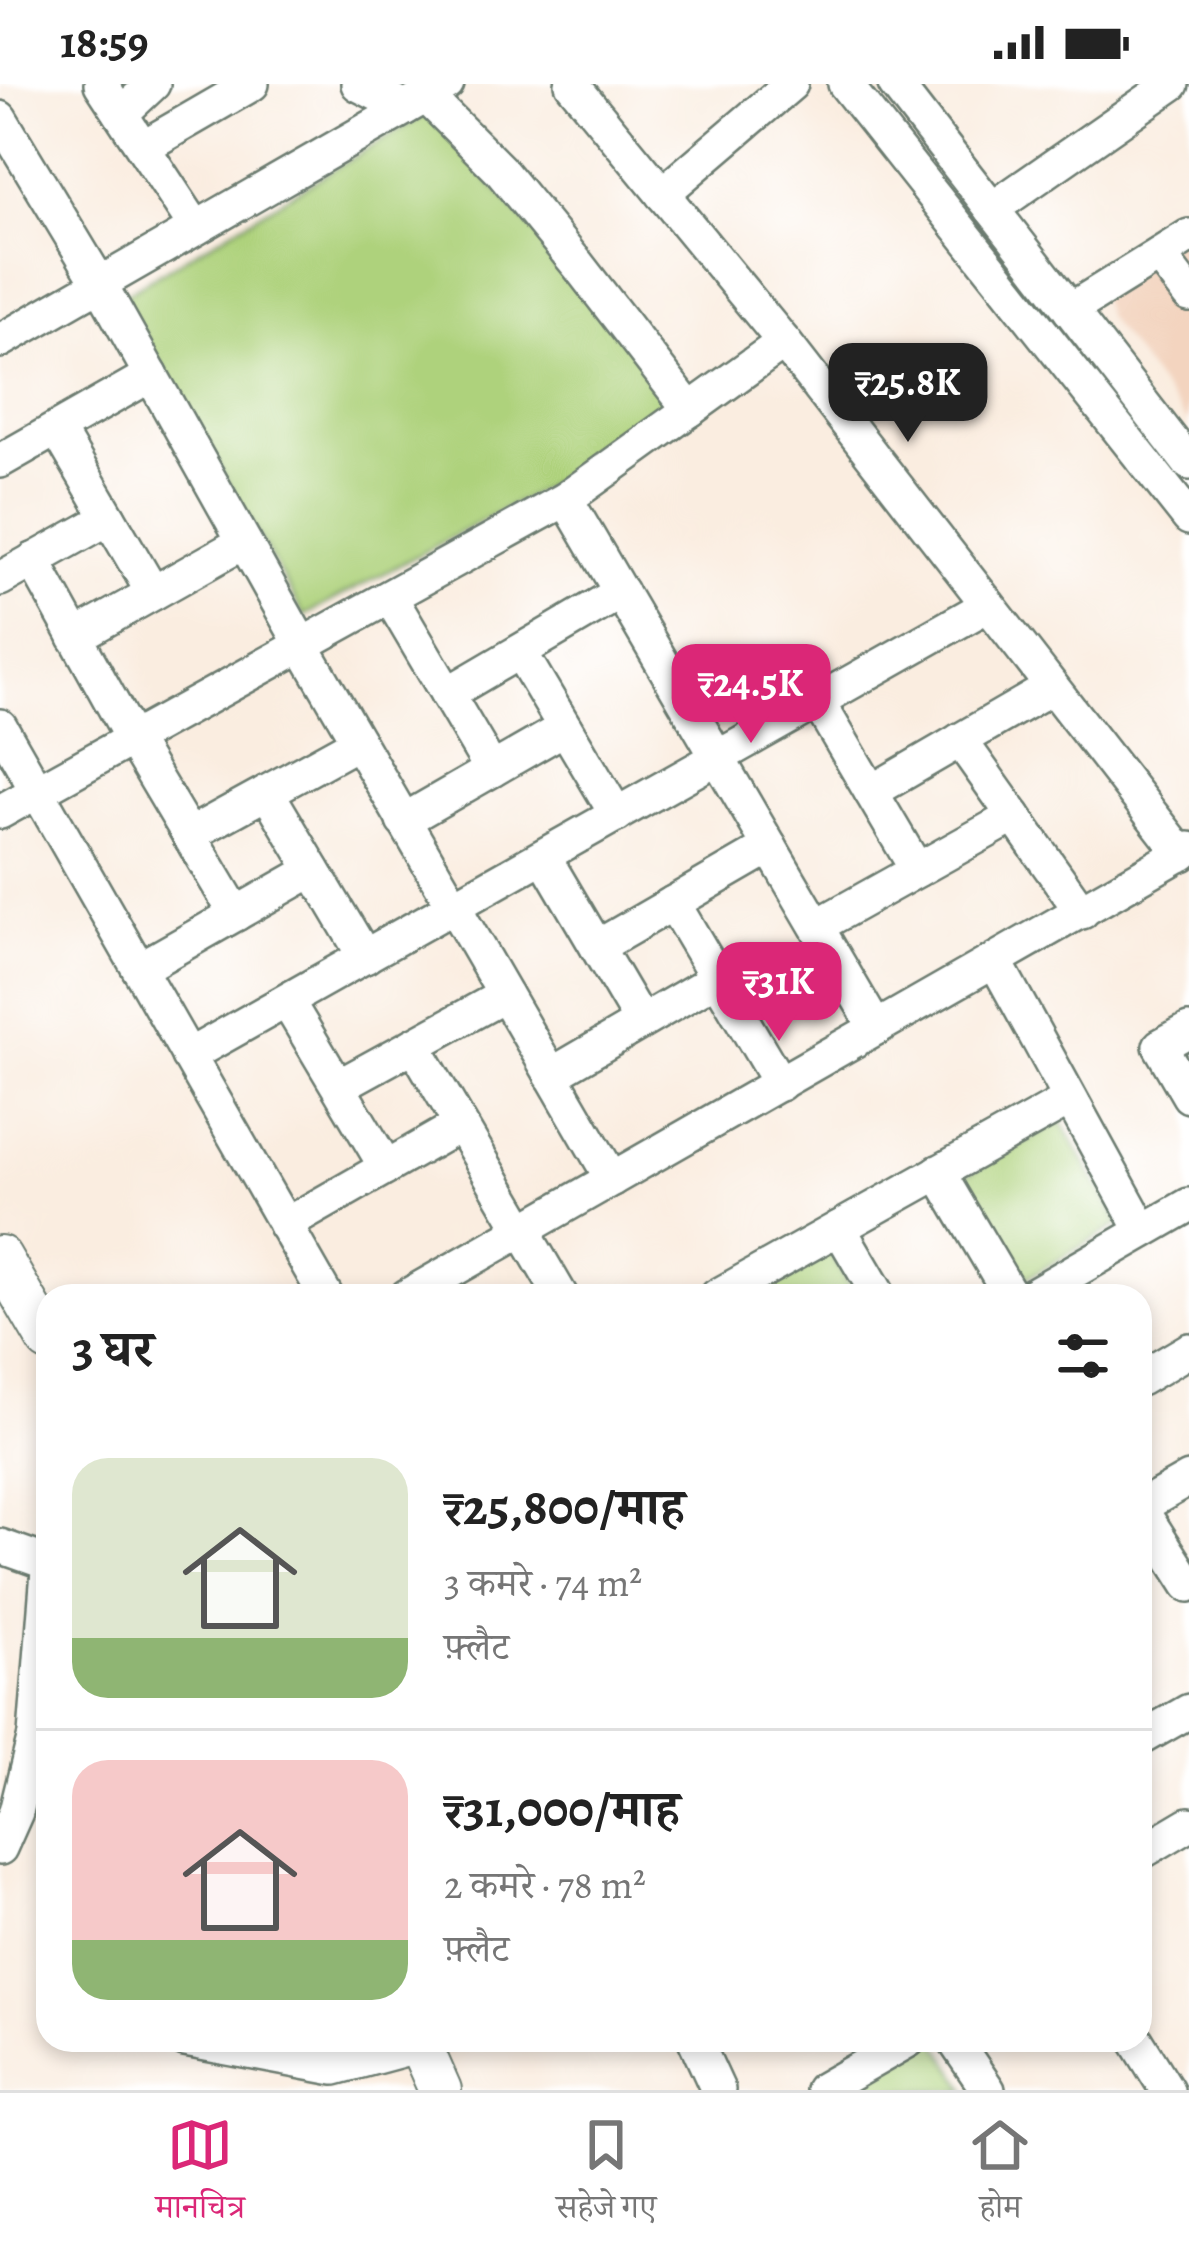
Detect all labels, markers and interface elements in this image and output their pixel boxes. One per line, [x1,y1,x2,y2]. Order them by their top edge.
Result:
text: 18:59 [60,11,148,73]
pin: ₹25.8K [810,343,1006,445]
text: ₹25.8K [855,355,961,408]
pin: ₹24.5K [653,644,849,746]
text: ₹24.5K [699,656,803,709]
pin: ₹31K [708,942,850,1044]
text: ₹31K [744,954,814,1007]
text: 3 घर [72,1314,153,1384]
icon: filters [1050,1323,1116,1389]
text: ₹25,800/माह [444,1472,685,1542]
icon: home [168,1506,312,1650]
text: 3 कमरे · 74 m² [444,1556,642,1609]
text: फ़्लैट [444,1620,509,1673]
text: ₹31,000/माह [444,1774,680,1844]
icon: home [168,1808,312,1952]
text: 2 कमरे · 78 m² [444,1858,646,1911]
text: फ़्लैट [444,1922,509,1975]
tab: मानचित्र [156,2112,245,2239]
tab: सहेजे गए [556,2112,656,2239]
tab: होम [967,2112,1033,2239]

